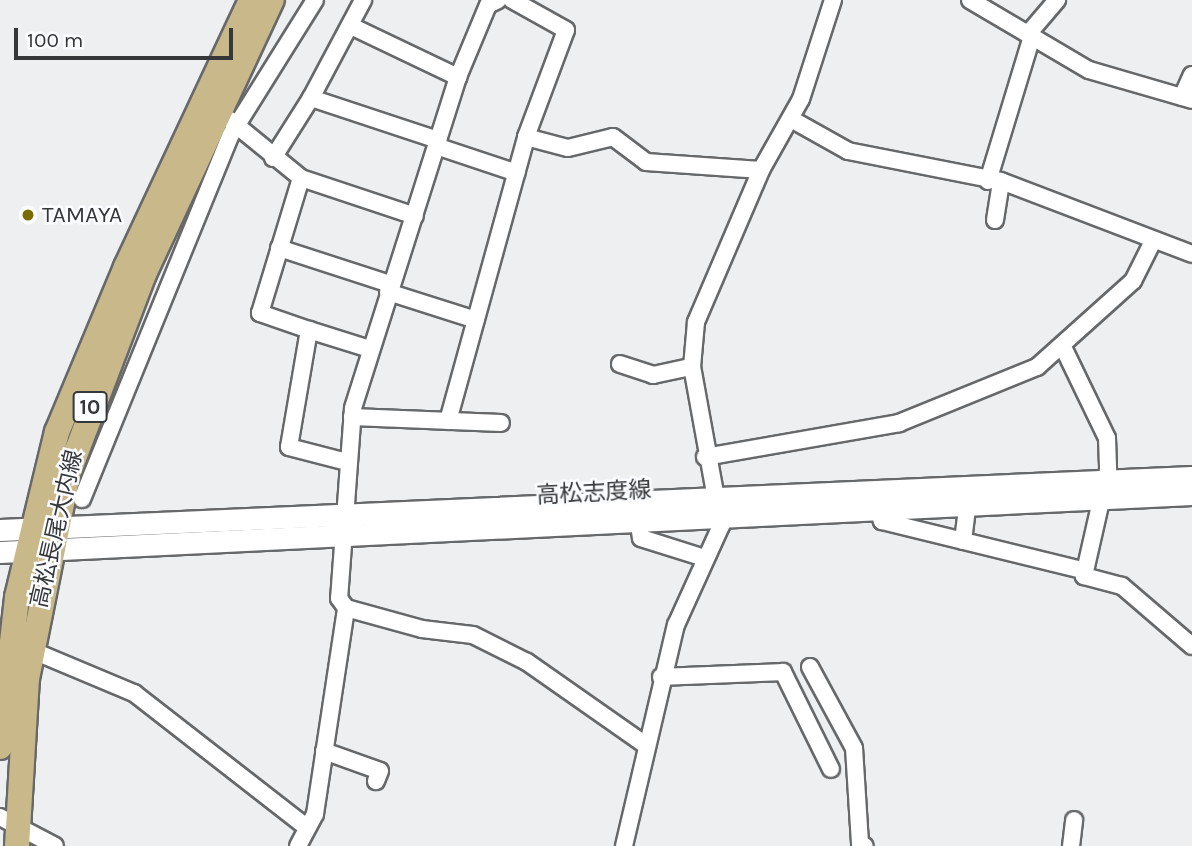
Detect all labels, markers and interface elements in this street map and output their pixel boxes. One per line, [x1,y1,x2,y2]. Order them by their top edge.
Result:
scale bar [18,14,236,58]
text: 100 m [27,28,84,52]
place label: TAMAYA [42,201,122,229]
marker: TAMAYA [20,207,36,223]
road number: 10 [72,390,108,424]
street label: 高松長尾大内線 [25,447,89,611]
street label: 高松志度線 [536,476,652,510]

